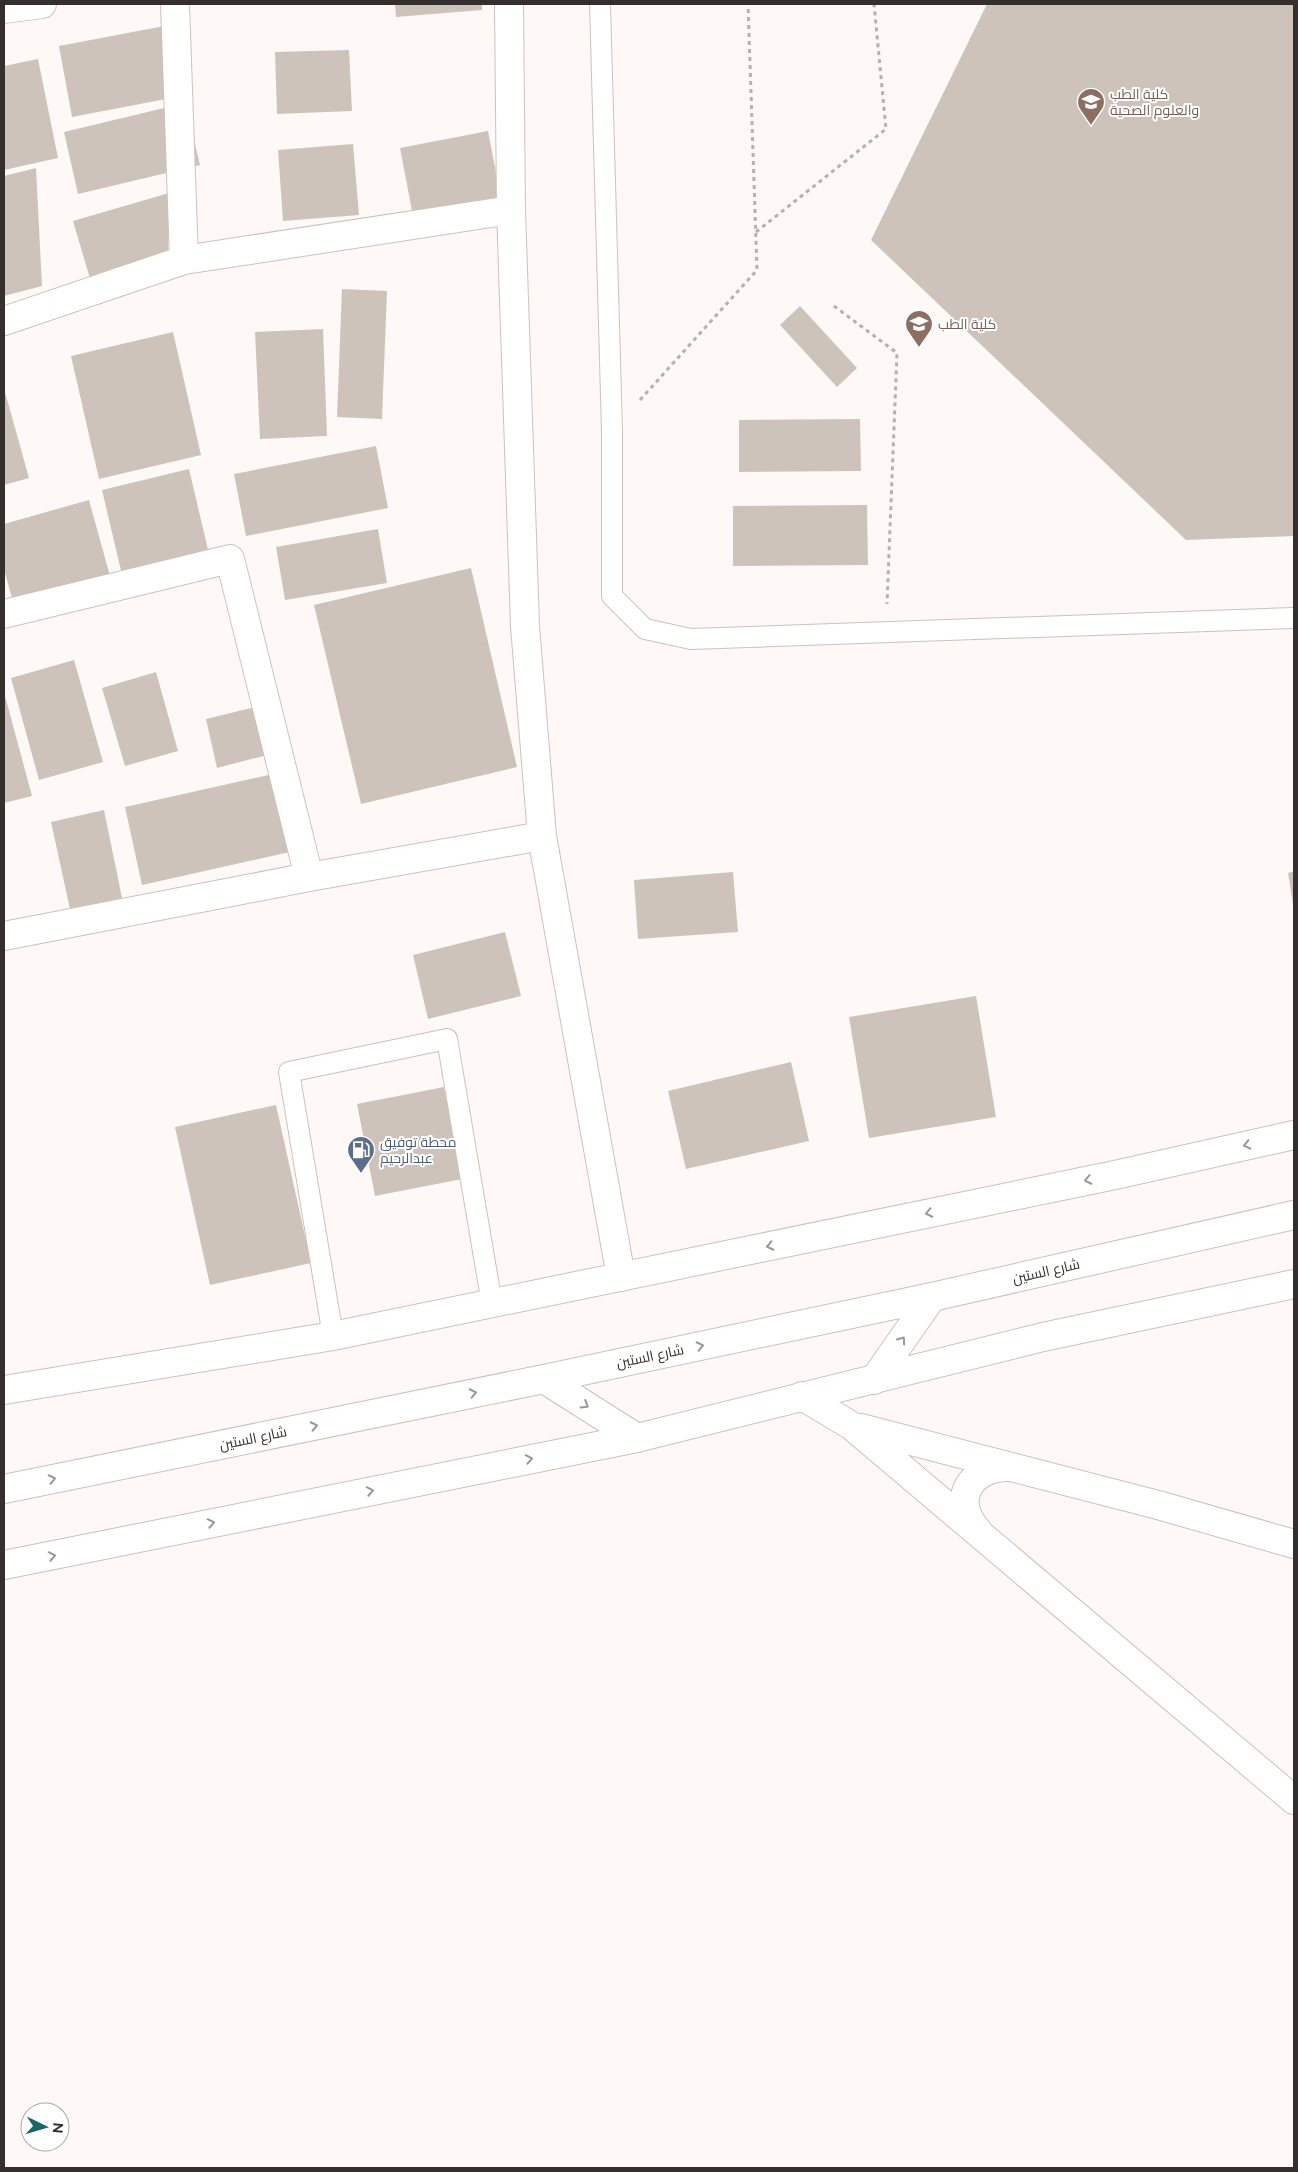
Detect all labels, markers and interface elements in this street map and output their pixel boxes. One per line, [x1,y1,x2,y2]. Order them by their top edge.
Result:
place label: كلية الطب والعلوم الصحية [1110,86,1199,120]
school or university icon: كلية الطب والعلوم الصحية [1076,87,1106,126]
school or university icon: كلية الطب [904,309,934,348]
place label: كلية الطب [938,316,996,332]
place label: محطة توفيق عبدالرحيم [380,1134,457,1168]
fuel station icon: محطة توفيق عبدالرحيم [346,1135,376,1174]
one-way arrow [1242,1139,1251,1150]
one-way arrow [1084,1175,1092,1185]
one-way arrow [924,1208,933,1218]
one-way arrow [765,1241,774,1251]
street label: شارع الستين [1011,1256,1081,1287]
one-way arrow [896,1336,905,1346]
street label: شارع الستين [615,1341,685,1372]
one-way arrow [696,1341,705,1352]
one-way arrow [468,1389,477,1399]
one-way arrow [579,1399,588,1408]
one-way arrow [309,1421,318,1432]
street label: شارع الستين [218,1423,288,1454]
one-way arrow [525,1455,534,1465]
one-way arrow [47,1475,56,1485]
one-way arrow [366,1487,375,1497]
one-way arrow [206,1519,215,1529]
one-way arrow [47,1551,56,1561]
north arrow [20,2102,70,2152]
text: N [50,2122,66,2134]

